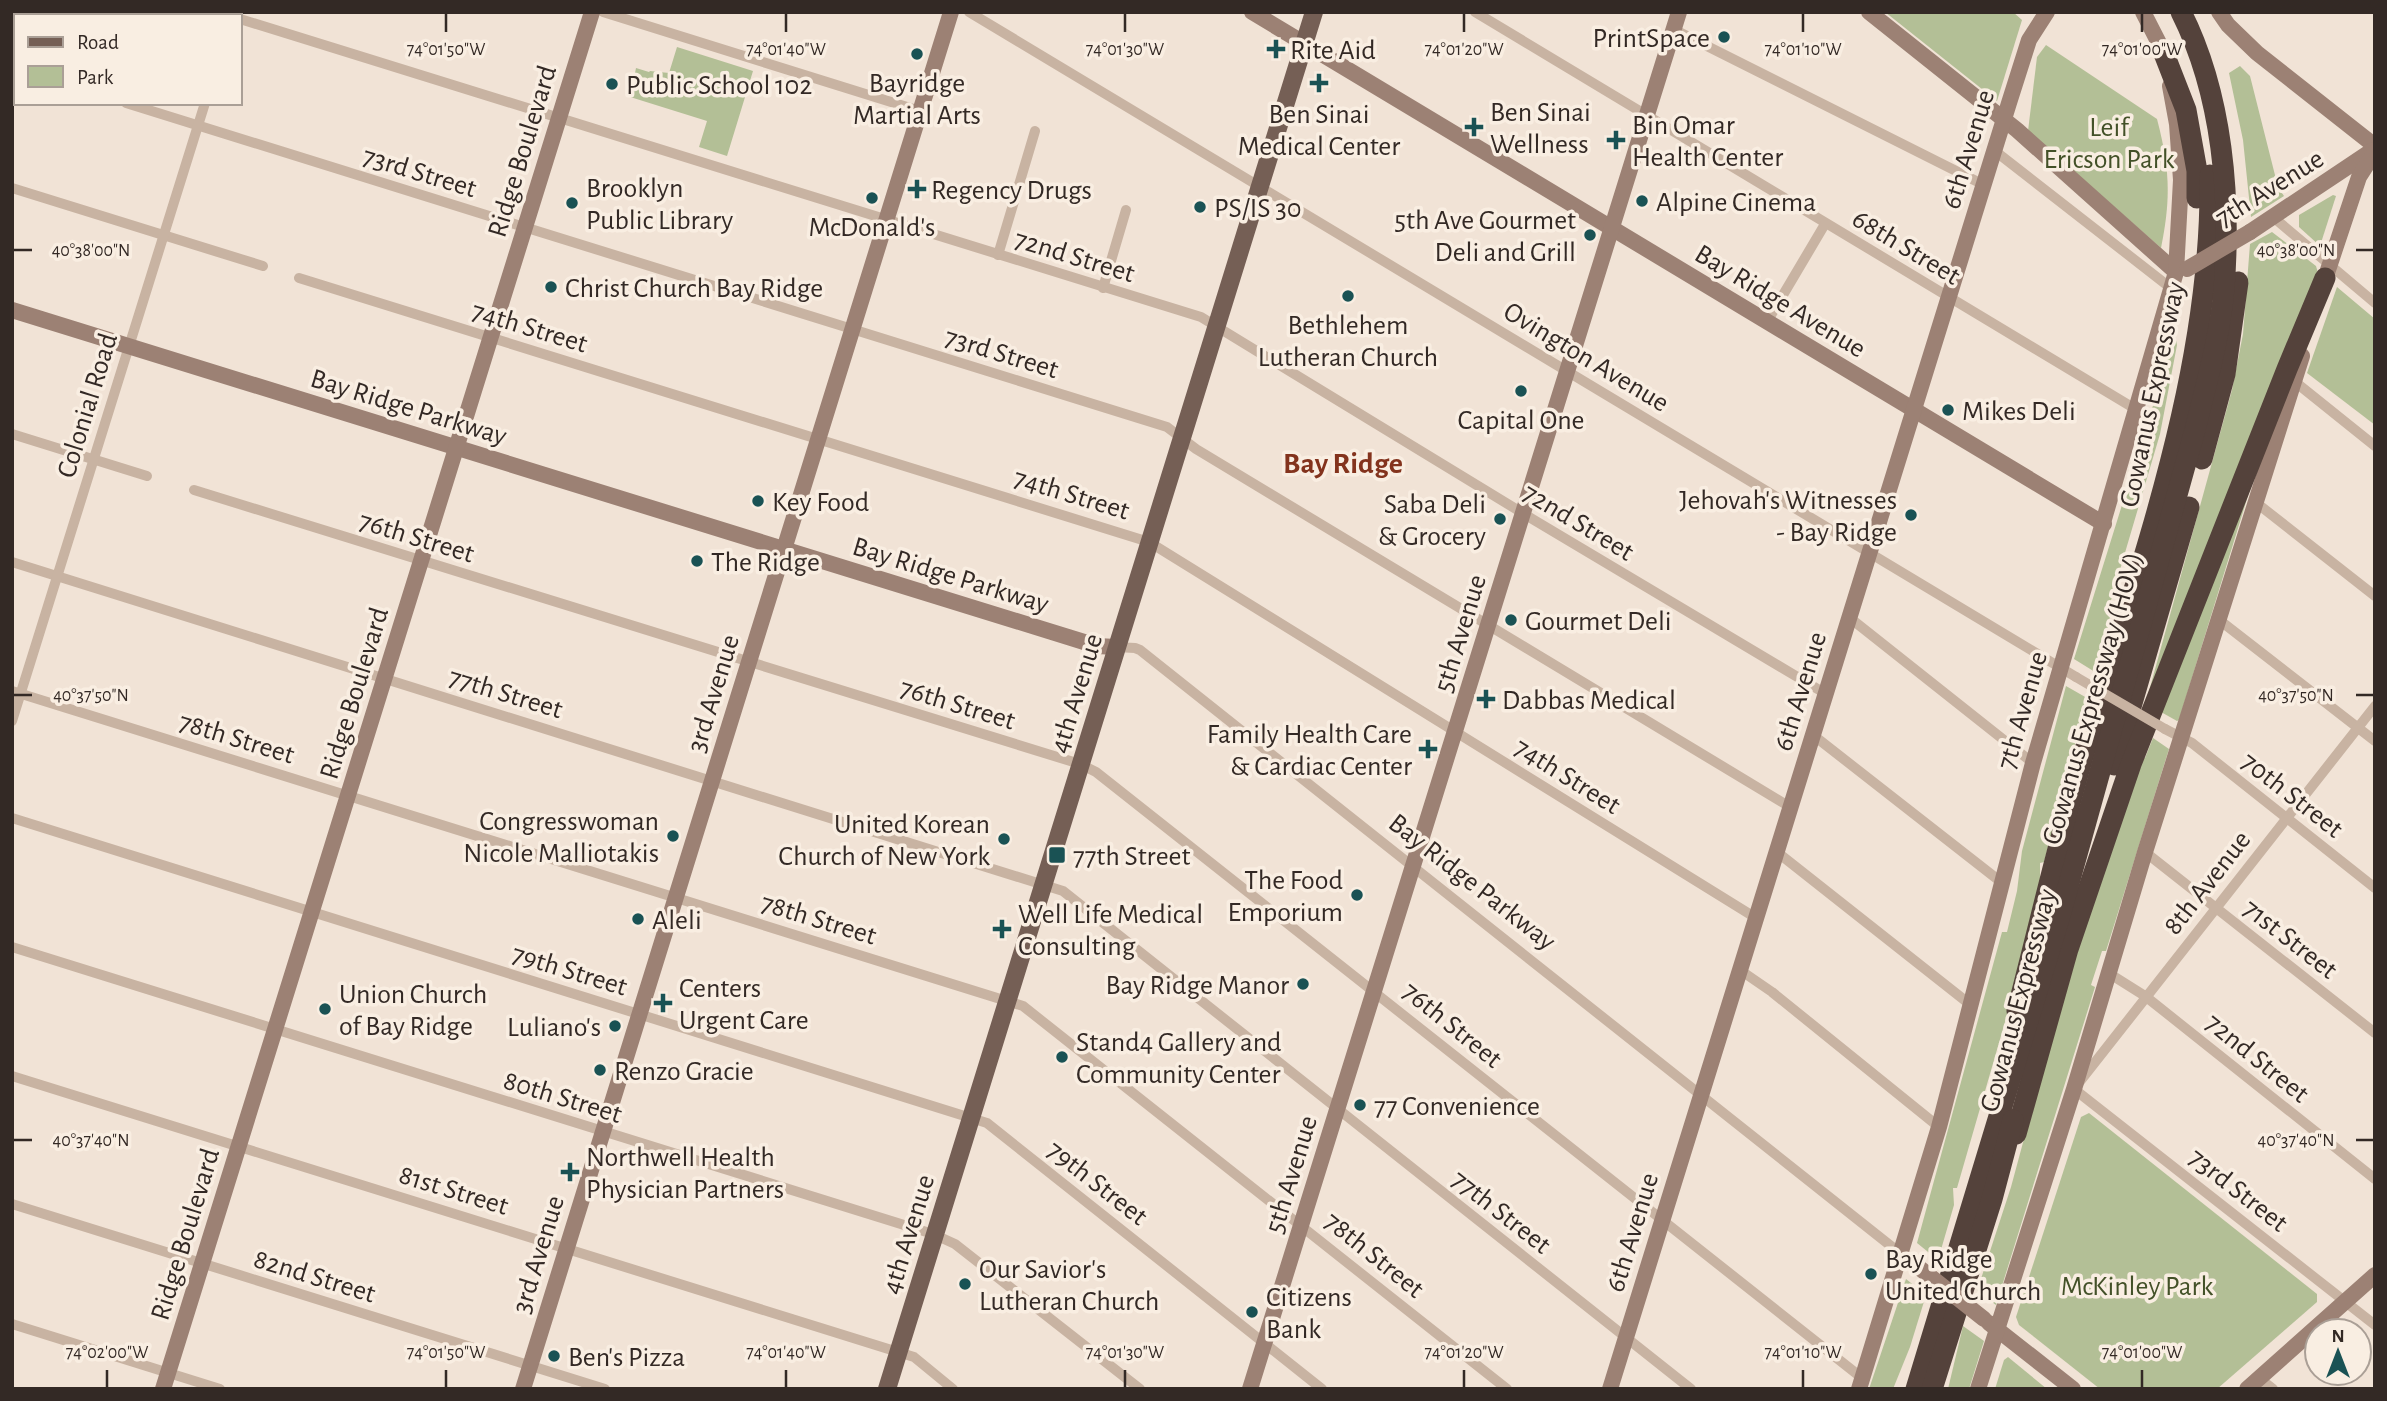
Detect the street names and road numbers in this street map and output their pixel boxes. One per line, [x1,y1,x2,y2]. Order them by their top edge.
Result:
street label: Ridge Boulevard [483,62,562,241]
street label: 6th Avenue [1938,87,2000,212]
street label: 73rd Street [359,142,480,203]
street label: 7th Avenue [2211,145,2329,233]
street label: 68th Street [1847,205,1965,291]
street label: 72nd Street [1011,225,1138,288]
street label: Bay Ridge Avenue [1690,240,1870,364]
street label: Gowanus Expressway [2115,279,2191,510]
street label: 74th Street [468,297,591,359]
street label: Ovington Avenue [1499,298,1673,418]
street label: 73rd Street [941,323,1062,384]
street label: Colonial Road [53,330,123,481]
street label: Bay Ridge Parkway [307,365,510,451]
street label: 74th Street [1010,464,1133,526]
street label: 72nd Street [1518,479,1638,567]
street label: 76th Street [355,507,477,569]
street label: Bay Ridge Parkway [849,533,1052,619]
street label: Gowanus Expressway (HOV) [2038,549,2148,848]
street label: 5th Avenue [1430,571,1492,696]
street label: Ridge Boulevard [315,604,394,783]
street label: 6th Avenue [1770,629,1832,754]
street label: 3rd Avenue [683,631,745,756]
street label: 4th Avenue [1046,631,1108,757]
street label: 7th Avenue [1993,648,2053,773]
street label: 77th Street [445,663,566,724]
street label: 76th Street [896,674,1018,736]
street label: 78th Street [175,708,297,770]
street label: 74th Street [1509,733,1625,820]
street label: 70th Street [2236,747,2348,844]
street label: Bay Ridge Parkway [1383,809,1561,956]
street label: 8th Avenue [2159,826,2256,940]
street label: Gowanus Expressway [1976,886,2062,1115]
street label: 78th Street [757,889,879,951]
street label: 71st Street [2237,894,2342,985]
street label: 79th Street [508,940,630,1002]
street label: 76th Street [1397,977,1507,1074]
street label: 72nd Street [2200,1009,2314,1108]
street label: 80th Street [500,1067,625,1129]
street label: 5th Avenue [1261,1112,1323,1237]
street label: 79th Street [1041,1136,1152,1231]
street label: 73rd Street [2183,1143,2293,1238]
street label: Ridge Boulevard [146,1145,225,1324]
street label: 81st Street [395,1161,511,1221]
street label: 77th Street [1446,1165,1556,1260]
street label: 6th Avenue [1602,1170,1664,1295]
street label: 4th Avenue [878,1172,940,1298]
street label: 3rd Avenue [508,1192,570,1317]
street label: 78th Street [1319,1207,1429,1304]
street label: 82nd Street [250,1245,379,1309]

